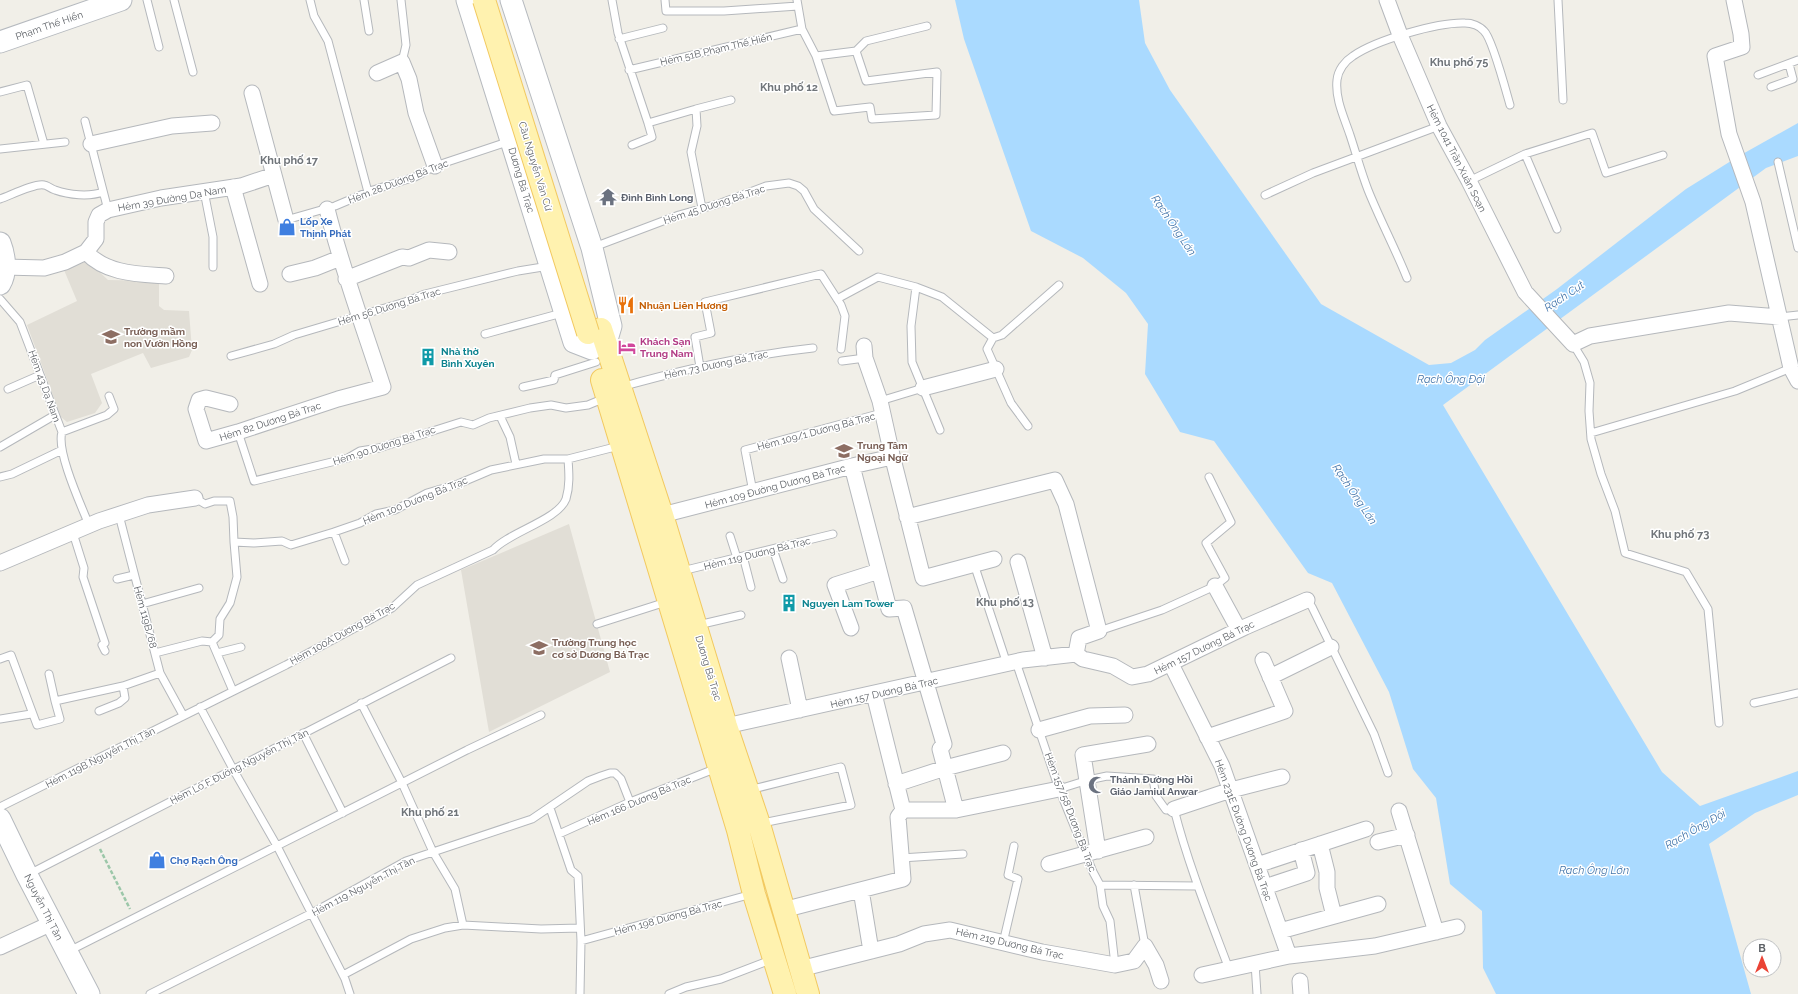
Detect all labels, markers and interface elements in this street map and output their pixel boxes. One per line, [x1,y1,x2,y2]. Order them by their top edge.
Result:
street label: Phạm Thế Hiển [14,9,84,42]
street label: Hẻm 51B Phạm Thế Hiển [659,31,773,68]
district label: Khu phố 75 [1430,56,1488,69]
district label: Khu phố 12 [760,81,818,94]
street label: Hẻm 1041 Trần Xuân Soạn [1425,103,1489,214]
street label: Cầu Nguyễn Văn Cừ [517,120,555,213]
street label: Dương Bá Trạc [506,146,537,215]
district label: Khu phố 17 [260,154,319,167]
street label: Hẻm 28 Dương Bá Trạc [347,157,450,206]
street label: Hẻm 45 Dương Bá Trạc [662,183,767,226]
street label: Hẻm 39 Đường Dạ Nam [117,184,227,213]
temple icon: Đình Bình Long [598,187,618,207]
place label: Đình Bình Long [621,192,693,203]
water label: Rạch Ông Lớn [1149,192,1199,258]
place label: Lốp Xe Thịnh Phát [300,216,351,239]
shop icon: Lốp Xe Thịnh Phát [277,217,297,237]
water label: Rạch Cụt [1542,278,1587,314]
street label: Hẻm 56 Dương Bá Trạc [337,285,442,327]
restaurant icon: Nhuận Liên Hương [616,295,636,315]
place label: Nhuận Liên Hương [639,300,728,311]
place label: Trường mầm non Vườn Hồng [124,326,198,349]
school or university icon: Trường mầm non Vườn Hồng [101,327,121,347]
place label: Khách Sạn Trung Nam [640,336,693,359]
hotel icon: Khách Sạn Trung Nam [617,337,637,357]
place label: Nhà thờ Bình Xuyên [441,346,494,369]
building icon: Nhà thờ Bình Xuyên [418,347,438,367]
street label: Hẻm 73 Dương Bá Trạc [663,348,770,381]
street label: Hẻm 43 Dạ Nam [26,349,63,424]
water label: Rạch Ông Đội [1417,372,1486,386]
street label: Hẻm 82 Dương Bá Trạc [218,400,323,443]
street label: Hẻm 109/1 Dương Bá Trạc [756,410,877,453]
street label: Hẻm 90 Dương Bá Trạc [332,424,437,467]
place label: Trung Tâm Ngoại Ngữ [857,440,909,463]
school or university icon: Trung Tâm Ngoại Ngữ [834,441,854,461]
water label: Rạch Ông Lớn [1330,461,1380,527]
street label: Hẻm 109 Đường Dương Bá Trạc [704,462,847,511]
street label: Hẻm 100 Dương Bá Trạc [361,474,469,526]
district label: Khu phố 73 [1651,528,1709,541]
street label: Hẻm 119 Dương Bá Trạc [703,535,812,572]
street label: Hẻm 119B/68 [132,585,159,649]
building icon: Nguyen Lam Tower [779,593,799,613]
district label: Khu phố 13 [976,596,1034,609]
place label: Nguyen Lam Tower [802,598,894,609]
street label: Hẻm 100A Dương Bá Trạc [288,600,397,667]
street label: Hẻm 157 Dương Bá Trạc [1152,618,1257,677]
street label: Dương Bá Trạc [693,634,724,703]
place label: Trường Trung học cơ sở Dương Bá Trạc [552,637,650,660]
school or university icon: Trường Trung học cơ sở Dương Bá Trạc [529,638,549,658]
street label: Hẻm 157 Dương Bá Trạc [829,675,940,710]
street label: Hẻm 119B Nguyễn Thị Tần [44,725,157,790]
street label: Hẻm Lô F Đường Nguyễn Thị Tần [168,727,310,806]
street label: Hẻm 157/58 Dương Bá Trạc [1043,751,1099,874]
street label: Hẻm 231E Đường Dương Bá Trạc [1213,758,1274,903]
street label: Hẻm 166 Dương Bá Trạc [586,773,693,827]
place label: Thánh Đường Hồi Giáo Jamiul Anwar [1110,774,1198,797]
mosque icon: Thánh Đường Hồi Giáo Jamiul Anwar [1087,775,1107,795]
district label: Khu phố 21 [401,806,460,819]
water label: Rạch Ông Đội [1662,806,1728,852]
shop icon: Chợ Rạch Ông [147,850,167,870]
place label: Chợ Rạch Ông [170,855,238,866]
street label: Hẻm 119 Nguyễn Thị Tần [310,855,417,918]
water label: Rạch Ông Lớn [1559,863,1629,877]
street label: Nguyễn Thị Tần [22,872,65,942]
street label: Hẻm 198 Dương Bá Trạc [613,898,724,937]
street label: Hẻm 219 Dương Bá Trạc [955,926,1065,961]
north arrow [1742,938,1782,978]
text: B [1758,942,1766,955]

